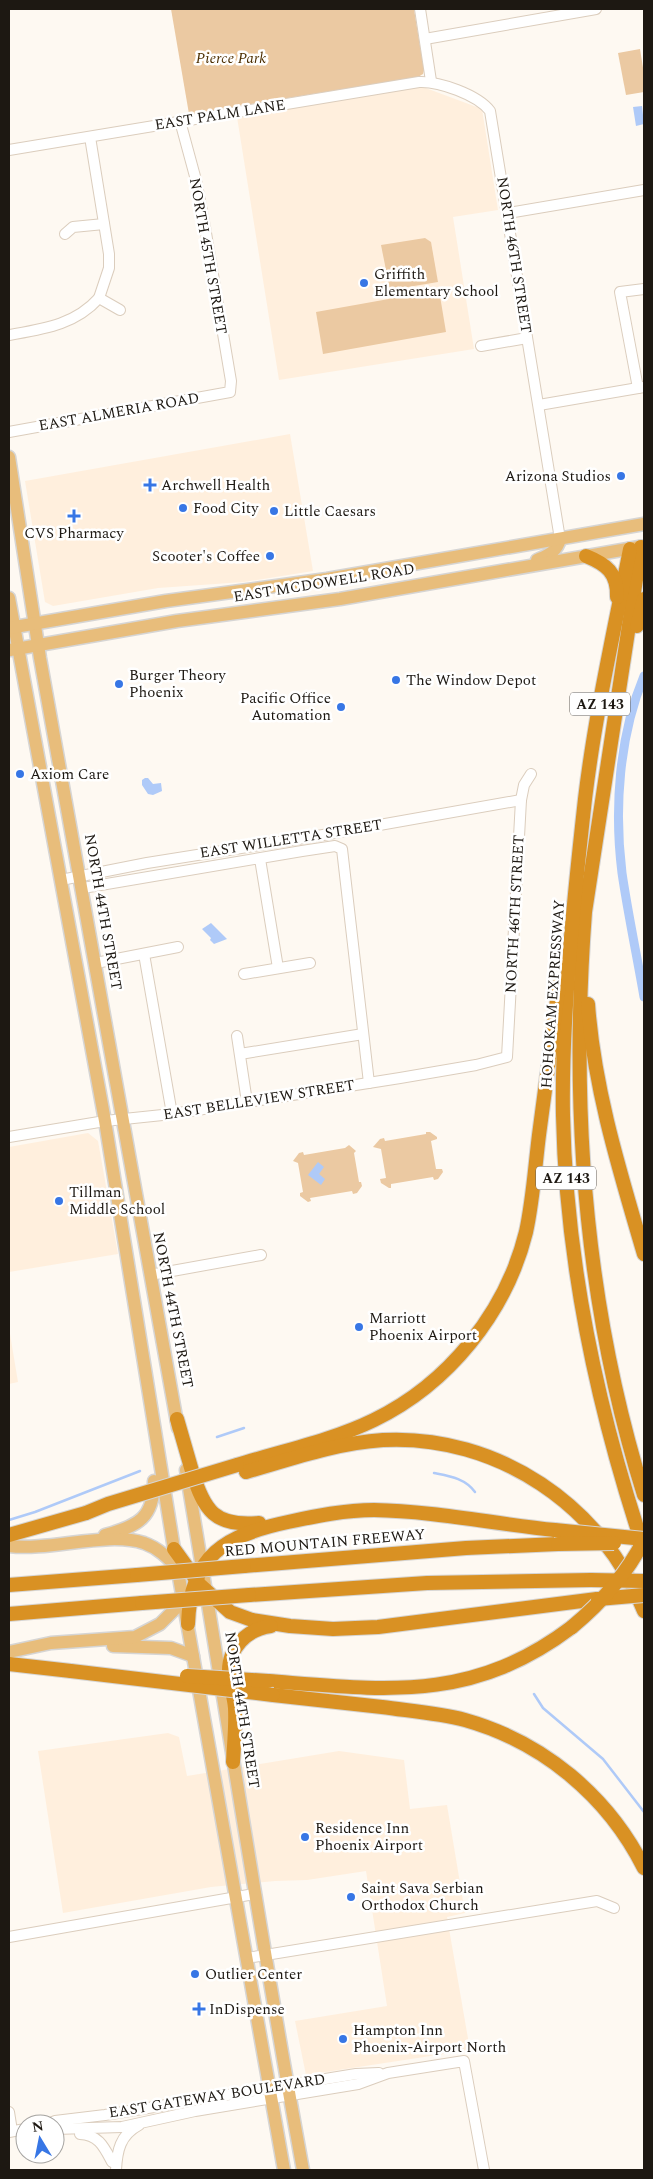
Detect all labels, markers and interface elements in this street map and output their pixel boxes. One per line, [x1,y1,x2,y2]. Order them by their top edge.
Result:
park label: Pierce Park [196,47,266,70]
street label: EAST PALM LANE [153,93,287,137]
street label: NORTH 46TH STREET [490,175,538,335]
street label: NORTH 45TH STREET [183,176,233,336]
place label: Griffith Elementary School [374,263,499,303]
marker: Griffith Elementary School [358,277,370,289]
street label: EAST ALMERIA ROAD [37,387,201,437]
place label: Arizona Studios [505,465,611,488]
marker: Arizona Studios [615,470,627,482]
place label: Archwell Health [161,474,271,497]
marker: Archwell Health [143,478,157,492]
place label: Food City [193,497,259,520]
place label: Little Caesars [284,500,376,523]
marker: Food City [177,502,189,514]
marker: Little Caesars [268,505,280,517]
marker: CVS Pharmacy [68,510,80,522]
place label: CVS Pharmacy [24,522,125,545]
place label: Scooter's Coffee [152,545,260,568]
marker: Scooter's Coffee [264,550,276,562]
street label: EAST MCDOWELL ROAD [232,557,416,609]
place label: Burger Theory Phoenix [129,664,226,704]
place label: The Window Depot [406,669,536,692]
marker: The Window Depot [390,674,402,686]
marker: Burger Theory Phoenix [113,678,125,690]
place label: Pacific Office Automation [240,687,331,727]
road number: AZ 143 [570,692,630,716]
marker: Pacific Office Automation [335,701,347,713]
place label: Axiom Care [30,763,109,786]
marker: Axiom Care [14,768,26,780]
street label: EAST WILLETTA STREET [198,813,384,865]
street label: NORTH 44TH STREET [78,832,128,992]
street label: NORTH 46TH STREET [499,834,531,994]
street label: HOHOKAM EXPRESSWAY [535,899,571,1089]
street label: EAST BELLEVIEW STREET [162,1073,356,1127]
road number: AZ 143 [536,1166,596,1190]
place label: Tillman Middle School [69,1181,165,1221]
marker: Tillman Middle School [53,1195,65,1207]
street label: NORTH 44TH STREET [147,1230,199,1390]
place label: Marriott Phoenix Airport [369,1307,477,1347]
marker: Marriott Phoenix Airport [353,1321,365,1333]
street label: RED MOUNTAIN FREEWAY [224,1523,427,1563]
street label: NORTH 44TH STREET [218,1630,266,1790]
place label: Residence Inn Phoenix Airport [315,1817,423,1857]
marker: Residence Inn Phoenix Airport [299,1831,311,1843]
place label: Saint Sava Serbian Orthodox Church [361,1877,484,1917]
marker: Saint Sava Serbian Orthodox Church [345,1891,357,1903]
place label: Outlier Center [205,1963,302,1986]
marker: Outlier Center [189,1968,201,1980]
place label: InDispense [209,1998,285,2021]
marker: InDispense [193,2003,205,2015]
place label: Hampton Inn Phoenix-Airport North [353,2019,506,2059]
marker: Hampton Inn Phoenix-Airport North [337,2033,349,2045]
street label: EAST GATEWAY BOULEVARD [107,2068,327,2124]
north arrow [15,2114,65,2164]
text: N [30,2115,45,2138]

